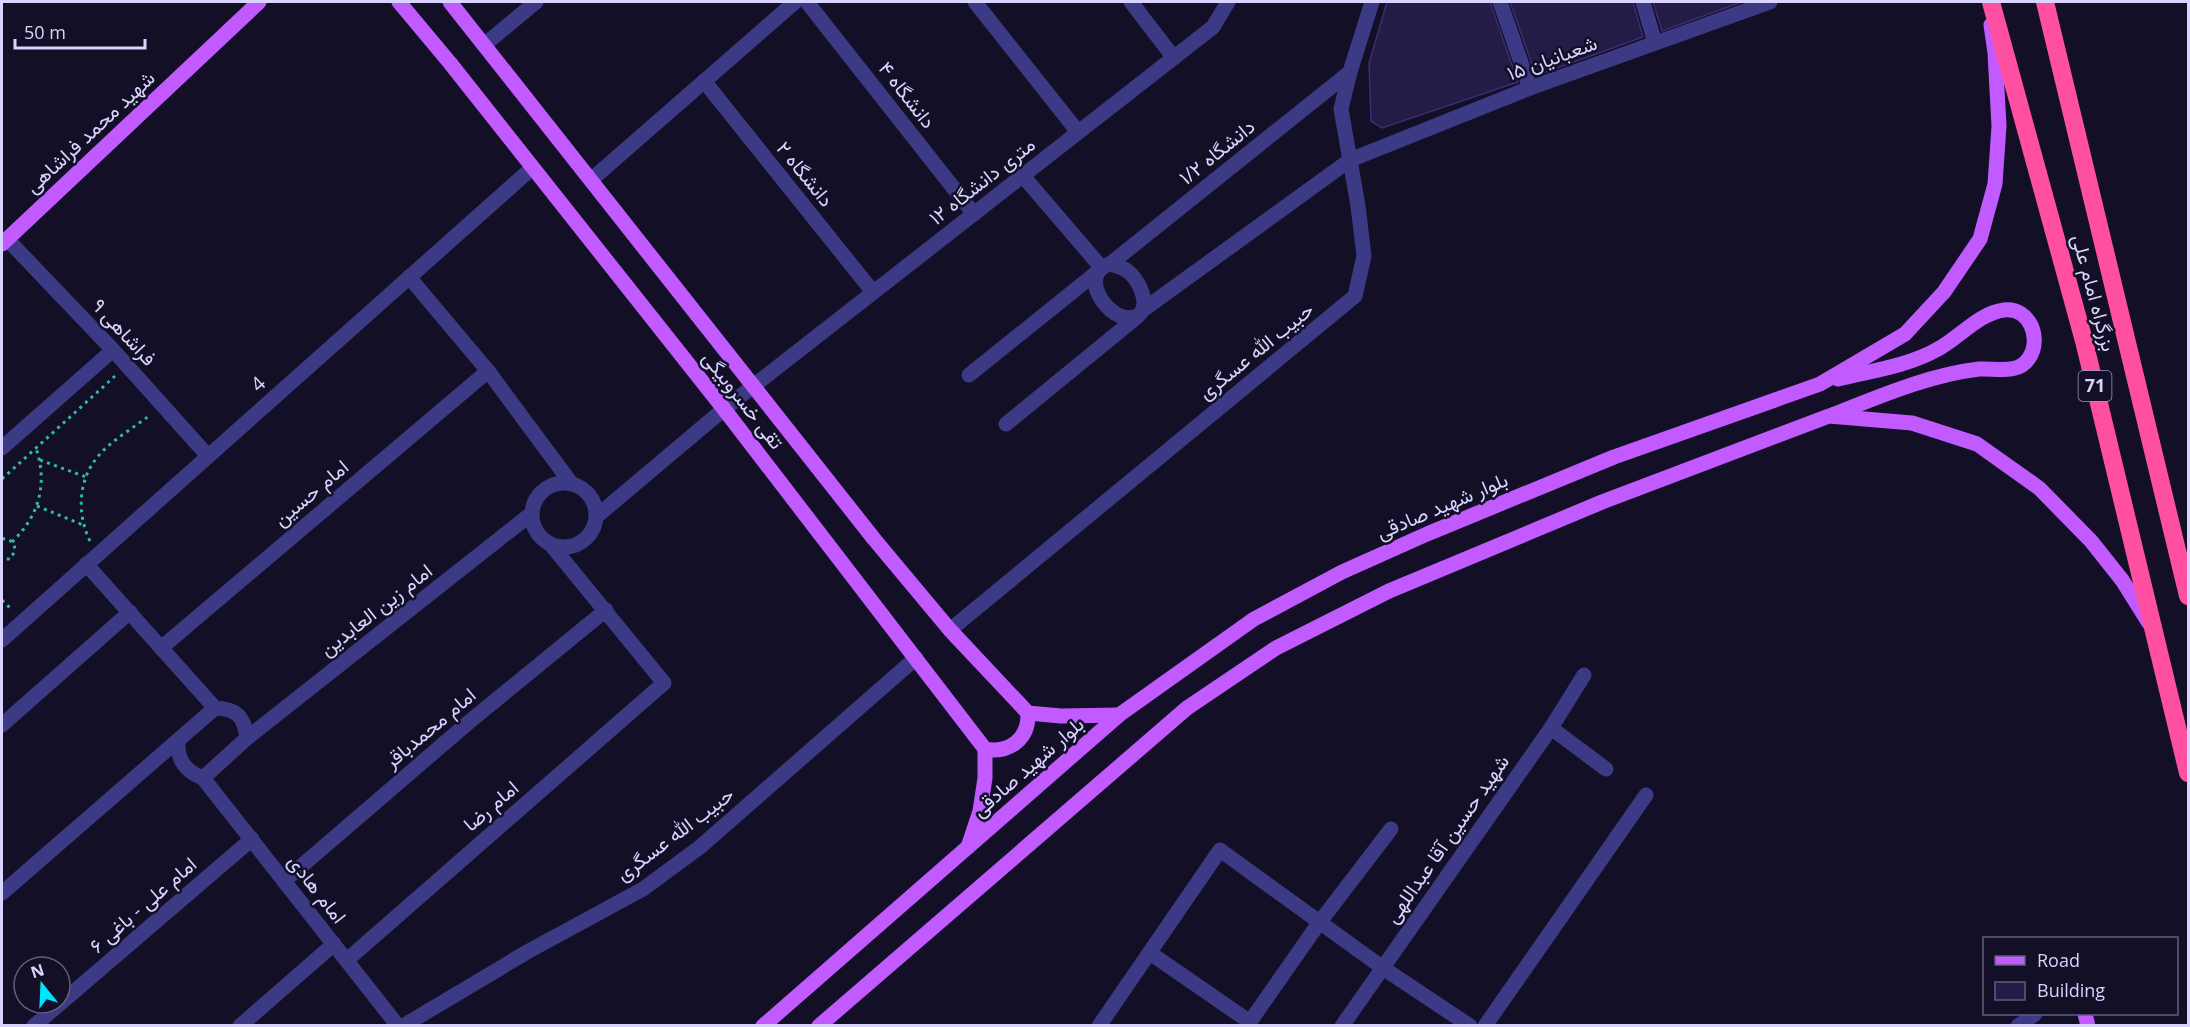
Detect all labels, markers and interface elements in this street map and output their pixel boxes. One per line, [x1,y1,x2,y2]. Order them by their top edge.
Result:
scale bar [15,12,146,50]
text: 50 m [24,20,66,44]
street label: شعبانیان ۱۵ [1503,29,1601,86]
street label: دانشگاه ۴ [873,56,942,134]
street label: شهید محمد فراشاهی [19,64,160,199]
street label: دانشگاه ۱/۲ [1173,113,1260,191]
street label: ۱۲ متری دانشگاه [923,131,1040,231]
street label: دانشگاه ۲ [771,135,840,212]
street label: بزرگراه امام علی [2066,231,2123,354]
street label: فراشاهی ۹ [86,292,162,371]
street label: حبیب الله عسگری [1192,296,1319,406]
street label: تقی خسروبیگی [697,345,790,454]
street label: 4 [244,369,271,397]
road number: 71 [2078,371,2112,401]
street label: امام حسین [267,453,354,532]
street label: بلوار شهید صادقی [1372,466,1512,545]
street label: امام زین العابدین [314,557,438,662]
street label: امام محمدباقر [377,681,481,775]
street label: بلوار شهید صادقی [966,710,1089,823]
street label: شهید حسین آقا عبداللهی [1378,749,1515,928]
street label: امام رضا [457,774,524,837]
street label: حبیب الله عسگری [610,780,739,887]
street label: امام هادی [282,849,353,929]
street label: امام علی - باغی ۶ [83,851,202,959]
legend [1983,937,2178,1015]
text: Road [2037,948,2080,972]
north arrow [12,955,72,1015]
text: N [28,958,47,983]
text: Building [2037,978,2105,1002]

